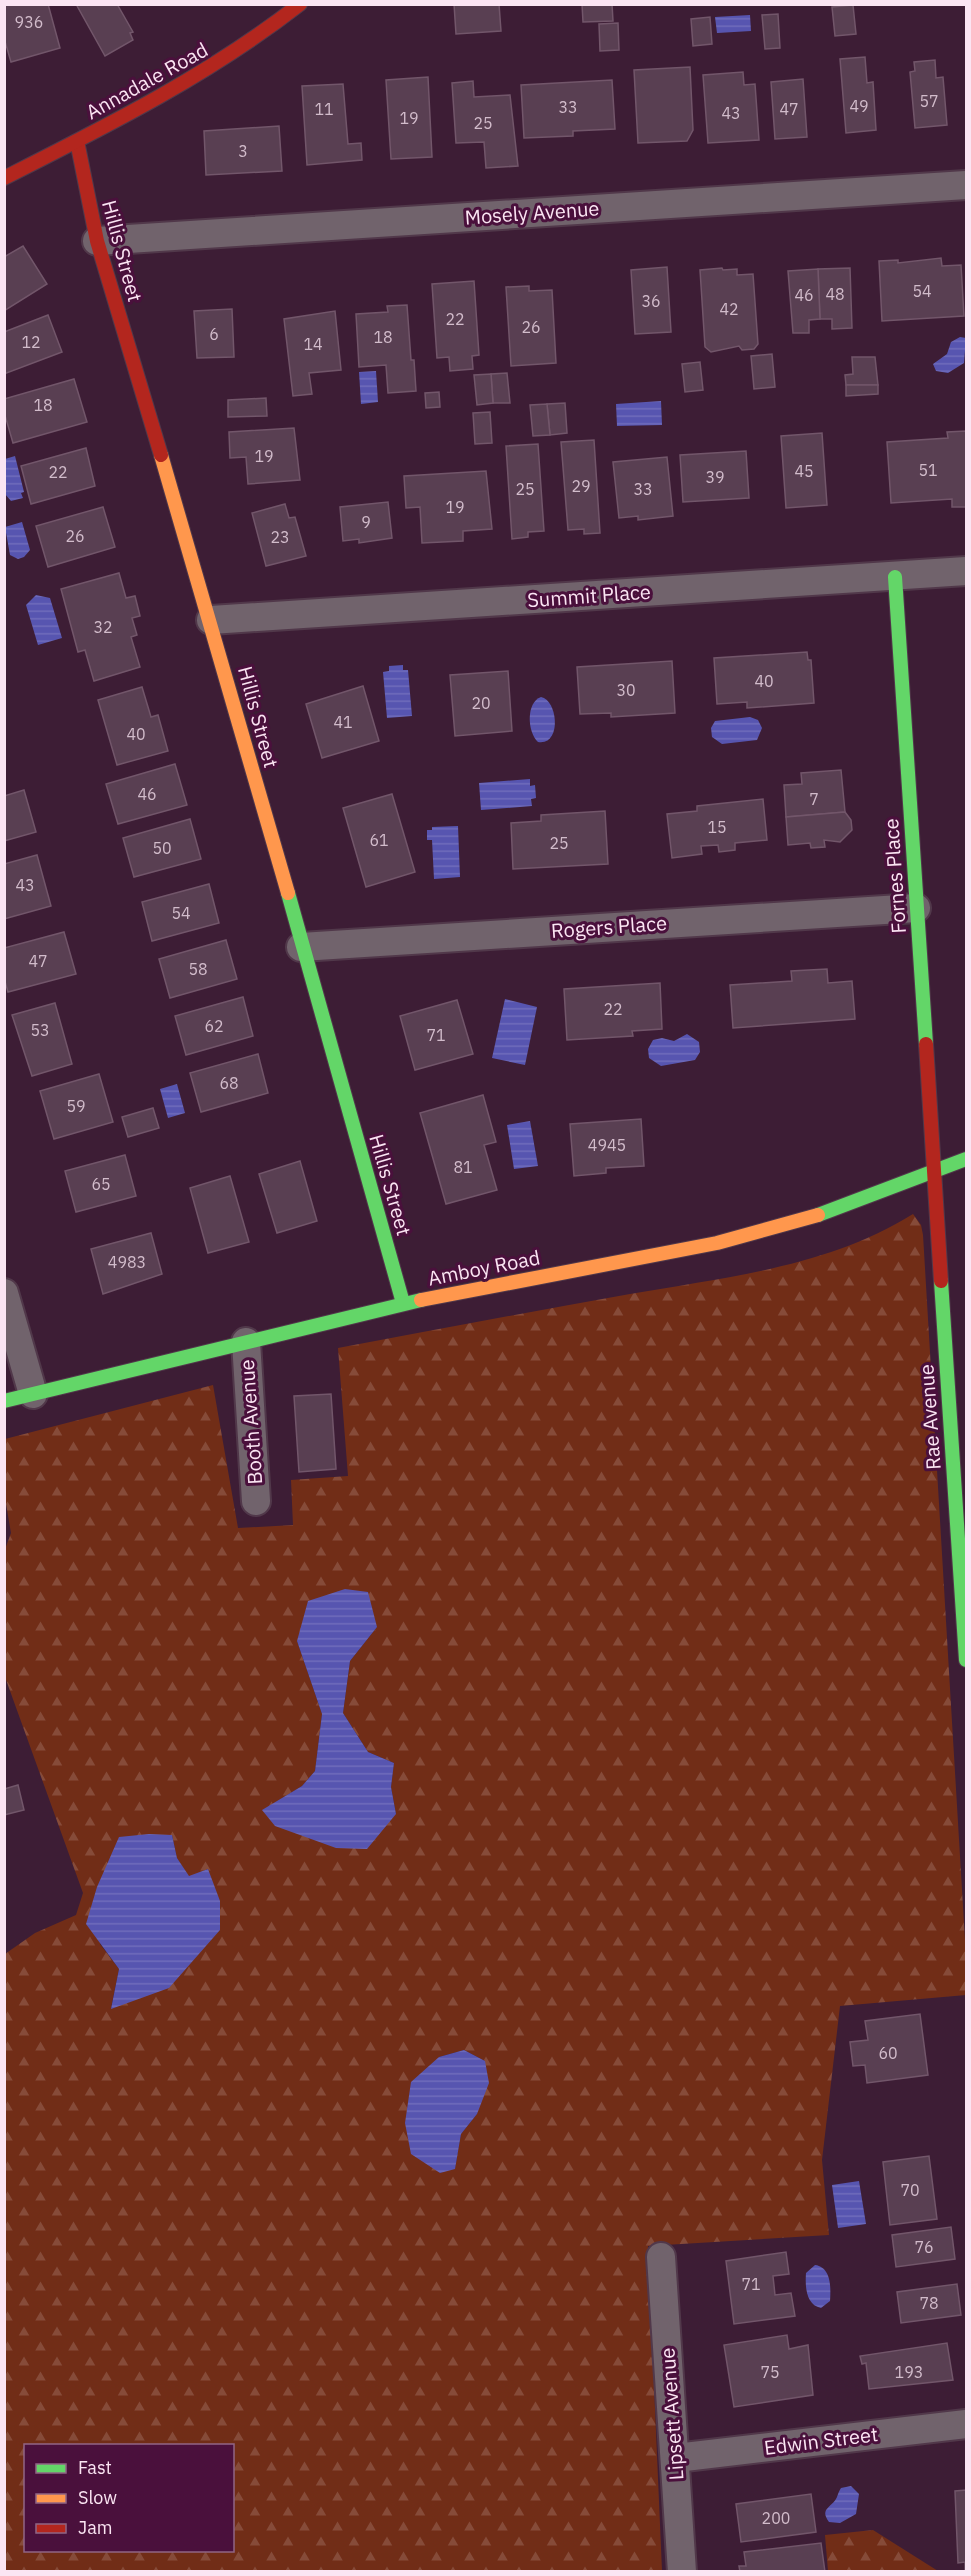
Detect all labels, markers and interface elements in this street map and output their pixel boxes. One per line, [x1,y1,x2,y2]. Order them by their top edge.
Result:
house number: 936 [15,12,43,32]
street label: Annadale Road [81,36,213,125]
house number: 57 [919,91,939,111]
house number: 49 [849,96,869,116]
house number: 33 [558,97,578,117]
house number: 11 [314,99,334,119]
house number: 47 [779,99,799,119]
house number: 43 [721,103,741,123]
house number: 19 [399,108,419,128]
house number: 25 [473,113,493,133]
house number: 3 [238,141,248,161]
street label: Mosely Avenue [464,194,600,231]
street label: Hillis Street [96,197,149,305]
house number: 54 [912,281,932,301]
house number: 48 [825,284,845,304]
house number: 46 [794,285,814,305]
house number: 36 [641,291,661,311]
house number: 42 [719,299,739,319]
house number: 22 [445,309,465,329]
house number: 26 [521,317,541,337]
house number: 6 [209,324,219,344]
house number: 18 [373,327,393,347]
house number: 12 [21,332,41,352]
house number: 14 [303,334,323,354]
house number: 18 [33,395,53,415]
house number: 19 [254,446,274,466]
house number: 51 [918,460,938,480]
house number: 45 [794,461,814,481]
house number: 22 [48,462,68,482]
house number: 39 [705,467,725,487]
house number: 29 [571,476,591,496]
house number: 25 [515,479,535,499]
house number: 33 [633,479,653,499]
house number: 19 [445,497,465,517]
house number: 9 [361,512,371,532]
house number: 26 [65,526,85,546]
house number: 23 [270,527,290,547]
street label: Summit Place [526,578,652,613]
house number: 32 [93,617,113,637]
street label: Hillis Street [232,663,285,771]
house number: 40 [754,671,774,691]
house number: 30 [616,680,636,700]
house number: 20 [471,693,491,713]
house number: 41 [333,712,353,732]
house number: 40 [126,724,146,744]
house number: 46 [137,784,157,804]
house number: 7 [809,789,819,809]
house number: 15 [707,817,727,837]
street label: Fornes Place [877,818,912,934]
house number: 61 [369,830,389,850]
house number: 25 [549,833,569,853]
house number: 50 [152,838,172,858]
house number: 43 [15,875,35,895]
house number: 54 [171,903,191,923]
street label: Rogers Place [550,909,668,944]
house number: 47 [28,951,48,971]
house number: 58 [188,959,208,979]
house number: 22 [603,999,623,1019]
house number: 62 [204,1016,224,1036]
house number: 53 [30,1020,50,1040]
house number: 71 [426,1025,446,1045]
house number: 68 [219,1073,239,1093]
house number: 59 [66,1096,86,1116]
street label: Hillis Street [363,1131,418,1239]
house number: 4945 [588,1135,626,1155]
house number: 81 [453,1157,473,1177]
house number: 65 [91,1174,111,1194]
street label: Amboy Road [426,1243,542,1292]
house number: 4983 [108,1252,146,1272]
street label: Booth Avenue [233,1359,268,1485]
street label: Rae Avenue [912,1363,947,1471]
house number: 60 [878,2043,898,2063]
house number: 70 [900,2180,920,2200]
house number: 76 [914,2237,934,2257]
house number: 71 [741,2274,761,2294]
house number: 78 [919,2293,939,2313]
street label: Lipsett Avenue [653,2347,690,2481]
house number: 75 [760,2362,780,2382]
house number: 193 [895,2362,923,2382]
street label: Edwin Street [763,2420,879,2461]
legend [24,2444,234,2552]
text: Fast [78,2456,112,2479]
text: Slow [78,2486,117,2509]
house number: 200 [762,2508,790,2528]
text: Jam [78,2516,113,2539]

